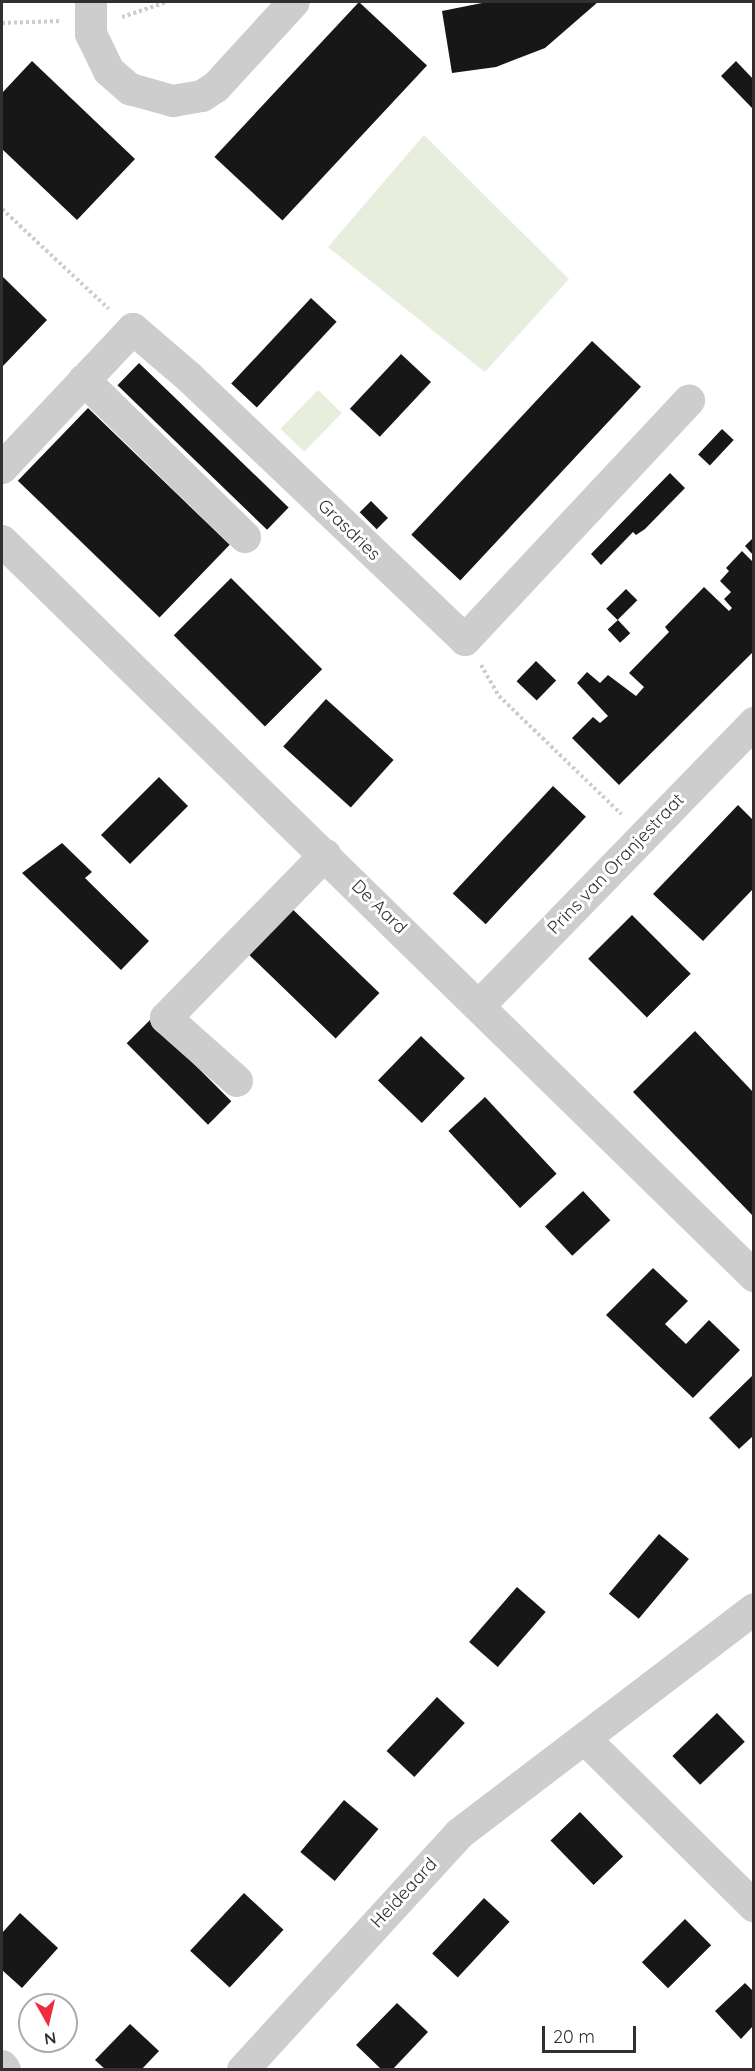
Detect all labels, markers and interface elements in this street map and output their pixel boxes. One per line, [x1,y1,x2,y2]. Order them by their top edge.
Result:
street label: Grasdries [313,495,385,565]
street label: Prins van Oranjestraat [543,789,689,939]
street label: De Aard [347,875,411,939]
street label: Heideaard [366,1854,442,1932]
north arrow [18,1993,78,2053]
scale bar [545,2014,640,2052]
text: 20 m [553,2025,595,2048]
text: N [43,2028,57,2050]

